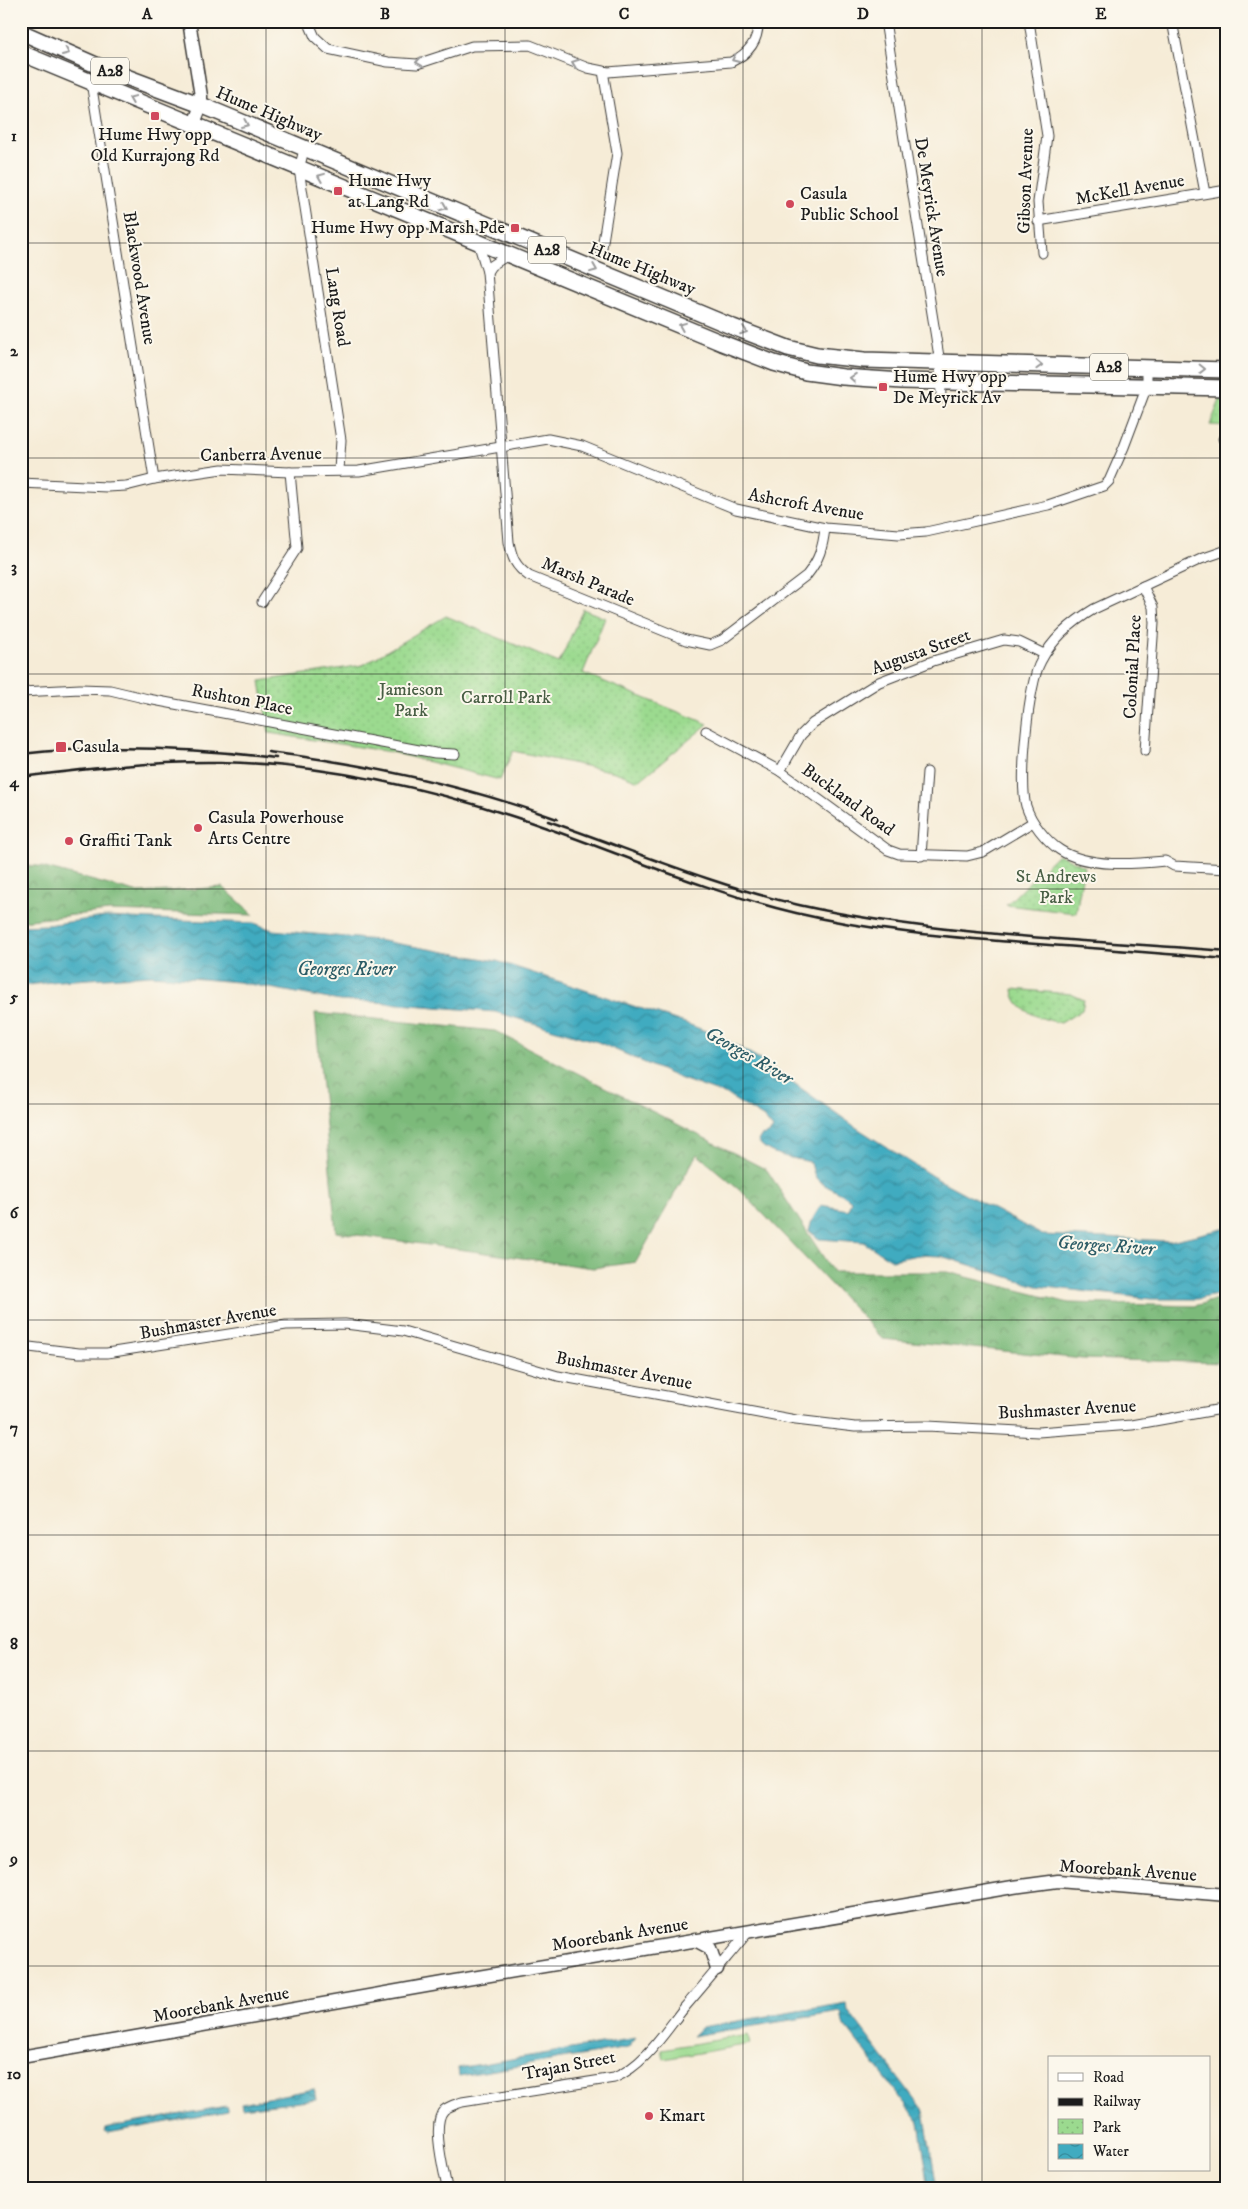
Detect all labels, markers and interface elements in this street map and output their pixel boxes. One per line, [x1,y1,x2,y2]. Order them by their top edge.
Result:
text: A [141,4,153,24]
text: B [380,4,390,24]
text: C [619,4,629,24]
text: D [857,4,869,24]
text: E [1095,4,1107,24]
one-way arrow [61,45,70,56]
one-way arrow [731,53,740,63]
one-way arrow [414,57,423,67]
road number: A28 [91,58,129,84]
one-way arrow [571,58,580,69]
street label: Hume Highway [212,82,326,147]
one-way arrow [129,94,137,104]
marker: Hume Hwy opp Old Kurrajong Rd [149,110,161,122]
one-way arrow [240,118,249,129]
place label: Hume Hwy opp Old Kurrajong Rd [90,124,220,167]
text: 1 [11,126,17,146]
street label: Gibson Avenue [1013,128,1039,234]
street label: De Meyrick Avenue [909,136,953,278]
place label: Hume Hwy at Lang Rd [348,170,432,213]
street label: McKell Avenue [1074,170,1186,210]
one-way arrow [318,173,326,183]
place label: Casula Public School [800,183,899,226]
marker: Hume Hwy at Lang Rd [332,185,344,197]
marker: Casula Public School [784,198,796,210]
one-way arrow [439,201,448,212]
street label: Blackwood Avenue [118,210,160,346]
place label: Hume Hwy opp Marsh Pde [311,217,505,239]
marker: Hume Hwy opp Marsh Pde [509,222,521,234]
road number: A28 [528,236,566,264]
street label: Hume Highway [585,237,699,301]
one-way arrow [589,263,598,274]
street label: Lang Road [320,266,354,348]
one-way arrow [678,322,687,333]
one-way arrow [739,325,748,335]
text: 2 [10,341,19,361]
road number: A28 [1090,354,1128,381]
one-way arrow [1035,360,1043,371]
one-way arrow [1198,364,1206,374]
place label: Hume Hwy opp De Meyrick Av [893,366,1007,409]
one-way arrow [849,373,857,384]
marker: Hume Hwy opp De Meyrick Av [877,381,889,393]
street label: Canberra Avenue [200,443,322,467]
street label: Ashcroft Avenue [746,484,866,526]
street label: Marsh Parade [538,553,638,611]
text: 3 [11,557,17,577]
street label: Colonial Place [1119,614,1147,720]
street label: Augusta Street [869,624,974,680]
street label: Rushton Place [190,679,294,721]
park label: Jamieson Park [377,679,444,722]
park label: Carroll Park [461,687,551,709]
place label: Casula [72,736,120,758]
marker: Casula [54,740,68,754]
street label: Buckland Road [797,759,899,841]
text: 4 [8,772,19,792]
place label: Casula Powerhouse Arts Centre [208,807,344,850]
marker: Casula Powerhouse Arts Centre [192,822,204,834]
place label: Graffiti Tank [79,830,172,852]
marker: Graffiti Tank [63,835,75,847]
park label: St Andrews Park [1016,866,1096,909]
water label: Georges River [297,958,397,981]
text: 5 [9,987,18,1007]
water label: Georges River [701,1022,799,1091]
text: 6 [10,1203,20,1223]
water label: Georges River [1057,1231,1158,1261]
street label: Bushmaster Avenue [138,1299,278,1345]
street label: Bushmaster Avenue [554,1347,694,1395]
street label: Bushmaster Avenue [997,1395,1137,1425]
text: 7 [10,1418,18,1438]
text: 8 [10,1634,18,1654]
text: 9 [9,1849,18,1869]
street label: Moorebank Avenue [1058,1855,1198,1887]
street label: Moorebank Avenue [550,1913,690,1957]
street label: Moorebank Avenue [151,1982,291,2028]
street label: Trajan Street [521,2046,617,2086]
legend [1048,2056,1210,2172]
text: 10 [7,2064,22,2084]
text: Road [1093,2068,1125,2087]
text: Railway [1093,2092,1141,2111]
place label: Kmart [659,2105,706,2127]
marker: Kmart [643,2110,655,2122]
text: Park [1093,2118,1122,2137]
text: Water [1092,2142,1129,2161]

